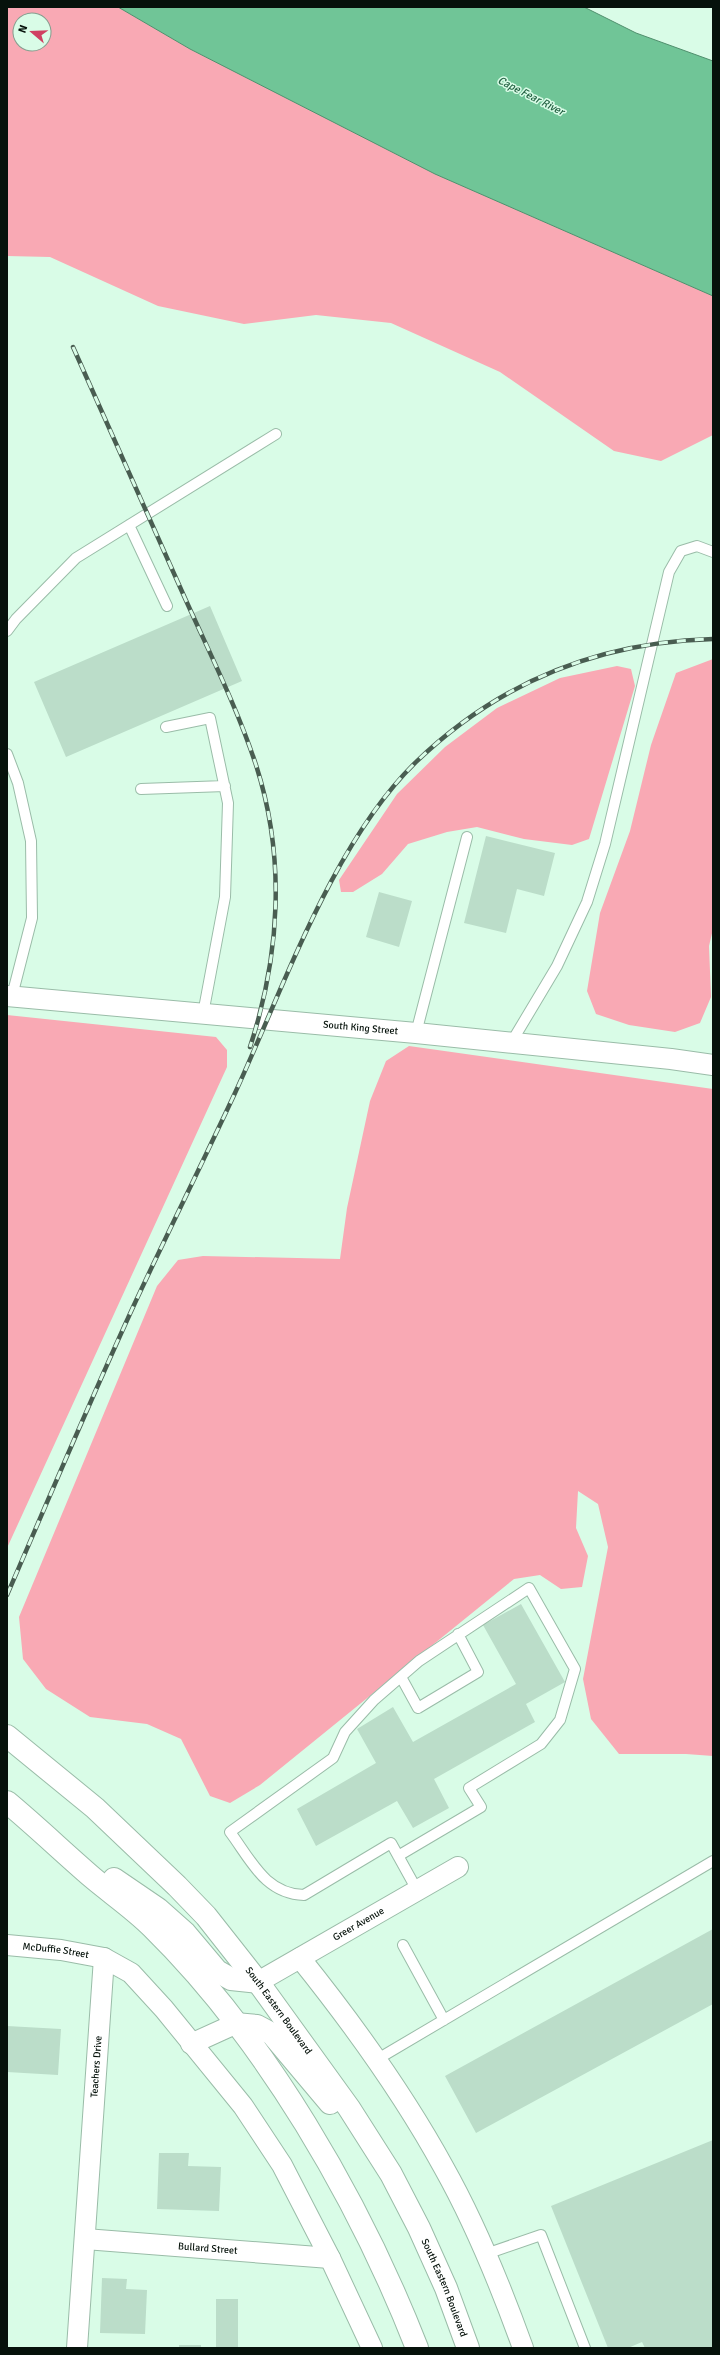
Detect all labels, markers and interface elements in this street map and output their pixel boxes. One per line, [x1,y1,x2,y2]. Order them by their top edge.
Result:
north arrow [12,12,52,52]
text: N [16,23,30,35]
water label: Cape Fear River [496,74,568,119]
street label: South King Street [323,1019,399,1037]
street label: Greer Avenue [331,1905,386,1944]
street label: McDuffie Street [22,1940,90,1961]
street label: South Eastern Boulevard [243,1965,314,2057]
street label: Teachers Drive [88,2035,105,2098]
street label: South Eastern Boulevard [419,2237,469,2339]
street label: Bullard Street [177,2240,238,2257]

